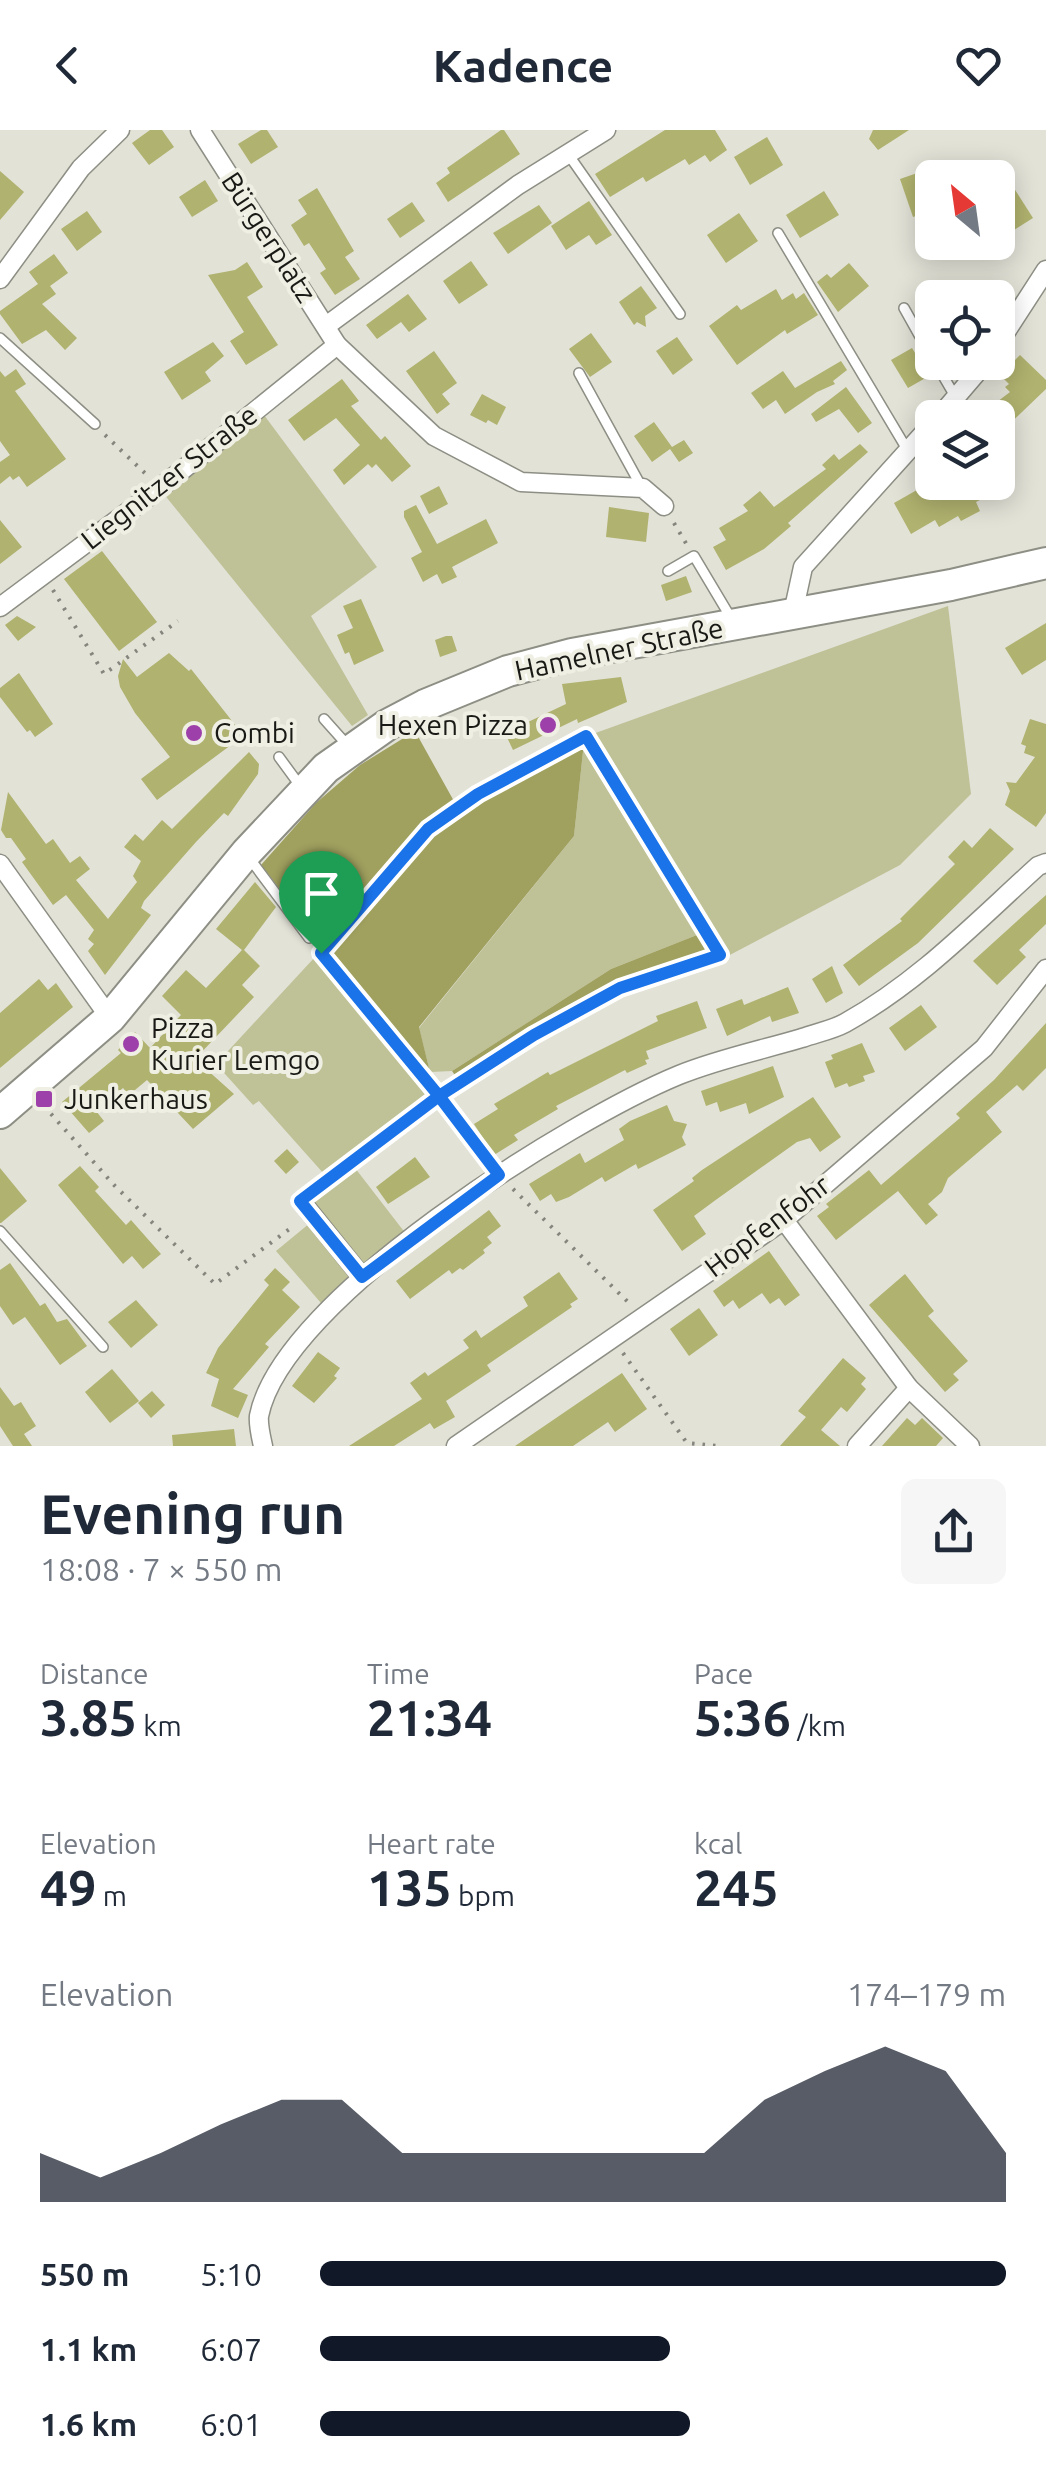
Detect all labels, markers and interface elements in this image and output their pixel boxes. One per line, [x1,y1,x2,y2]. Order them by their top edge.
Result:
icon: back [40,38,95,93]
icon: heart [951,38,1006,93]
text: Kadence [433,40,613,91]
north arrow [915,160,1015,260]
map controls [915,160,1015,500]
street label: Bürgerplatz [216,166,323,307]
button: locate [915,280,1015,380]
street label: Liegnitzer Straße [75,398,263,555]
button: layers [915,400,1015,500]
street label: Hamelner Straße [512,611,726,686]
place label: Hexen Pizza [378,709,528,740]
marker: Hexen Pizza [537,714,559,736]
place label: Combi [214,717,295,748]
marker: Combi [183,722,205,744]
pin [279,851,364,954]
icon: arrive [294,866,349,921]
place label: Pizza Kurier Lemgo [151,1012,320,1075]
marker: Pizza Kurier Lemgo [120,1033,142,1055]
place label: Junkerhaus [64,1083,208,1114]
marker: Junkerhaus [33,1088,55,1110]
street label: Hopfenfohr [698,1168,835,1283]
button: share [901,1479,1006,1584]
text: Evening run [40,1483,345,1544]
text: 18:08 · 7 × 550 m [40,1551,282,1587]
text: Distance [40,1658,148,1689]
text: Time [367,1658,430,1689]
text: Pace [694,1658,753,1689]
text: 3.85 [40,1689,137,1745]
text: 21:34 [367,1689,492,1745]
text: 5:36 [694,1689,791,1745]
text: km [137,1710,182,1741]
text: /km [791,1710,846,1741]
text: Elevation [40,1828,157,1859]
text: Heart rate [367,1828,496,1859]
text: kcal [694,1828,742,1859]
text: 49 [40,1859,96,1915]
text: 135 [367,1859,452,1915]
text: 245 [694,1859,779,1915]
text: m [96,1880,127,1911]
text: bpm [452,1880,515,1911]
text: Elevation [40,1976,173,2012]
text: 174–179 m [847,1976,1006,2012]
text: 550 m [40,2256,129,2292]
text: 5:10 [200,2256,262,2292]
text: 1.1 km [40,2331,137,2367]
text: 6:07 [200,2331,262,2367]
text: 1.6 km [40,2406,137,2442]
text: 6:01 [200,2406,262,2442]

